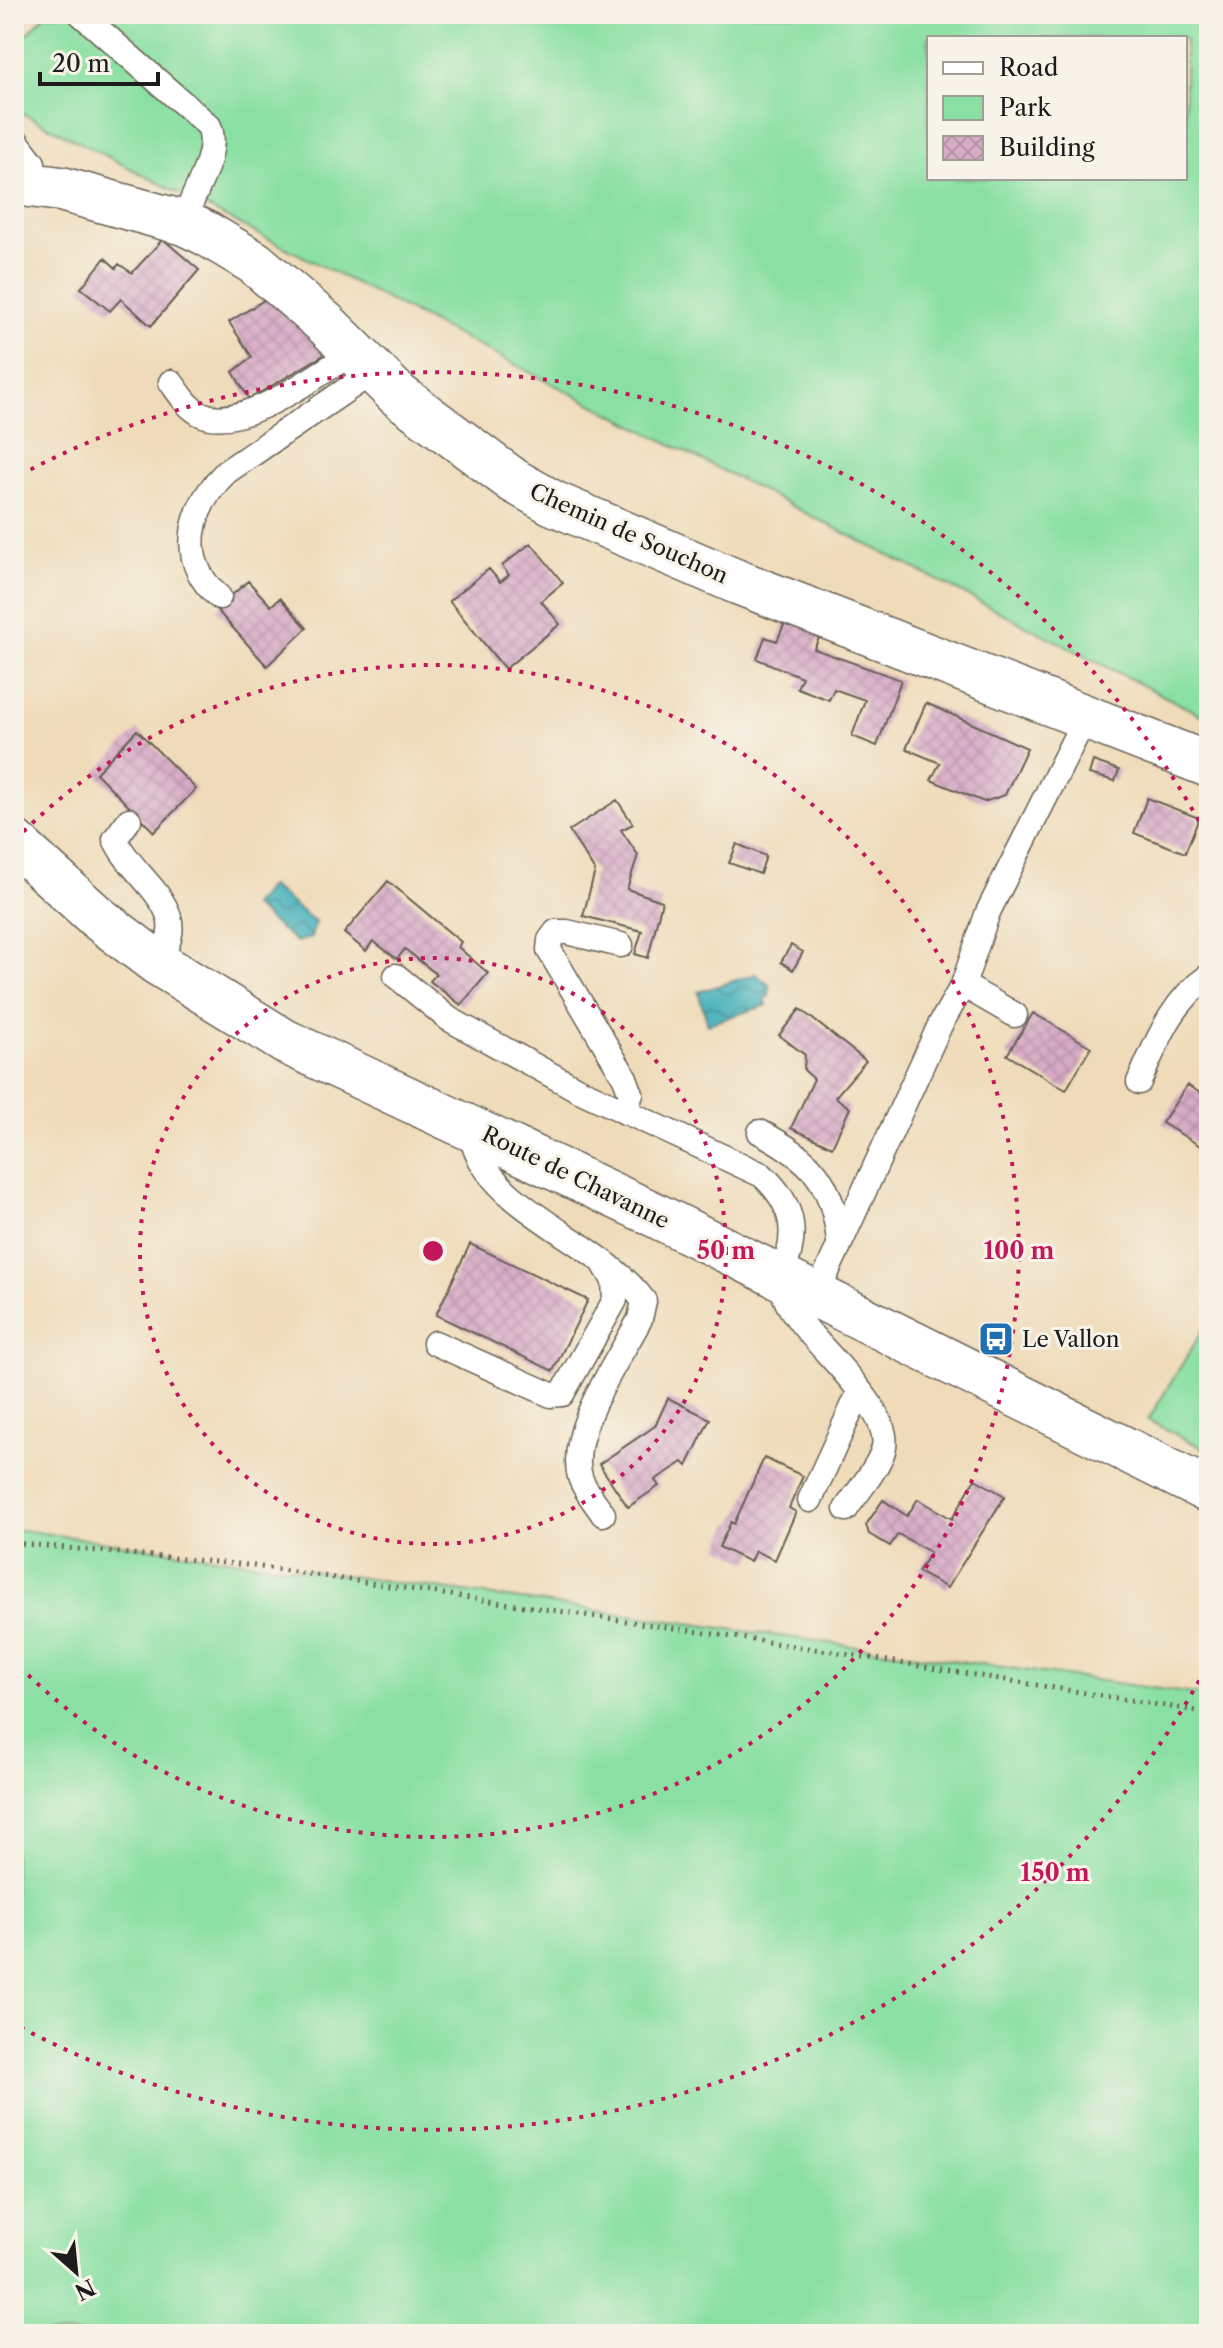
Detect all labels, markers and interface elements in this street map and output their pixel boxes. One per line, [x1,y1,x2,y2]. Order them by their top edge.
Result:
scale bar [40,36,158,86]
legend [927,36,1187,180]
text: 20 m [52,49,110,78]
text: Road [999,53,1059,82]
text: Park [999,93,1052,122]
text: Building [999,133,1095,162]
street label: Chemin de Souchon [525,478,732,589]
street label: Route de Chavanne [478,1120,674,1235]
text: 50 m [697,1236,755,1265]
text: 100 m [983,1236,1055,1265]
centre of rings [419,1237,447,1265]
bus stop icon: Le Vallon [977,1320,1015,1358]
place label: Le Vallon [1022,1326,1120,1353]
text: 150 m [1020,1858,1090,1887]
north arrow [36,2232,116,2312]
text: N [70,2273,100,2306]

